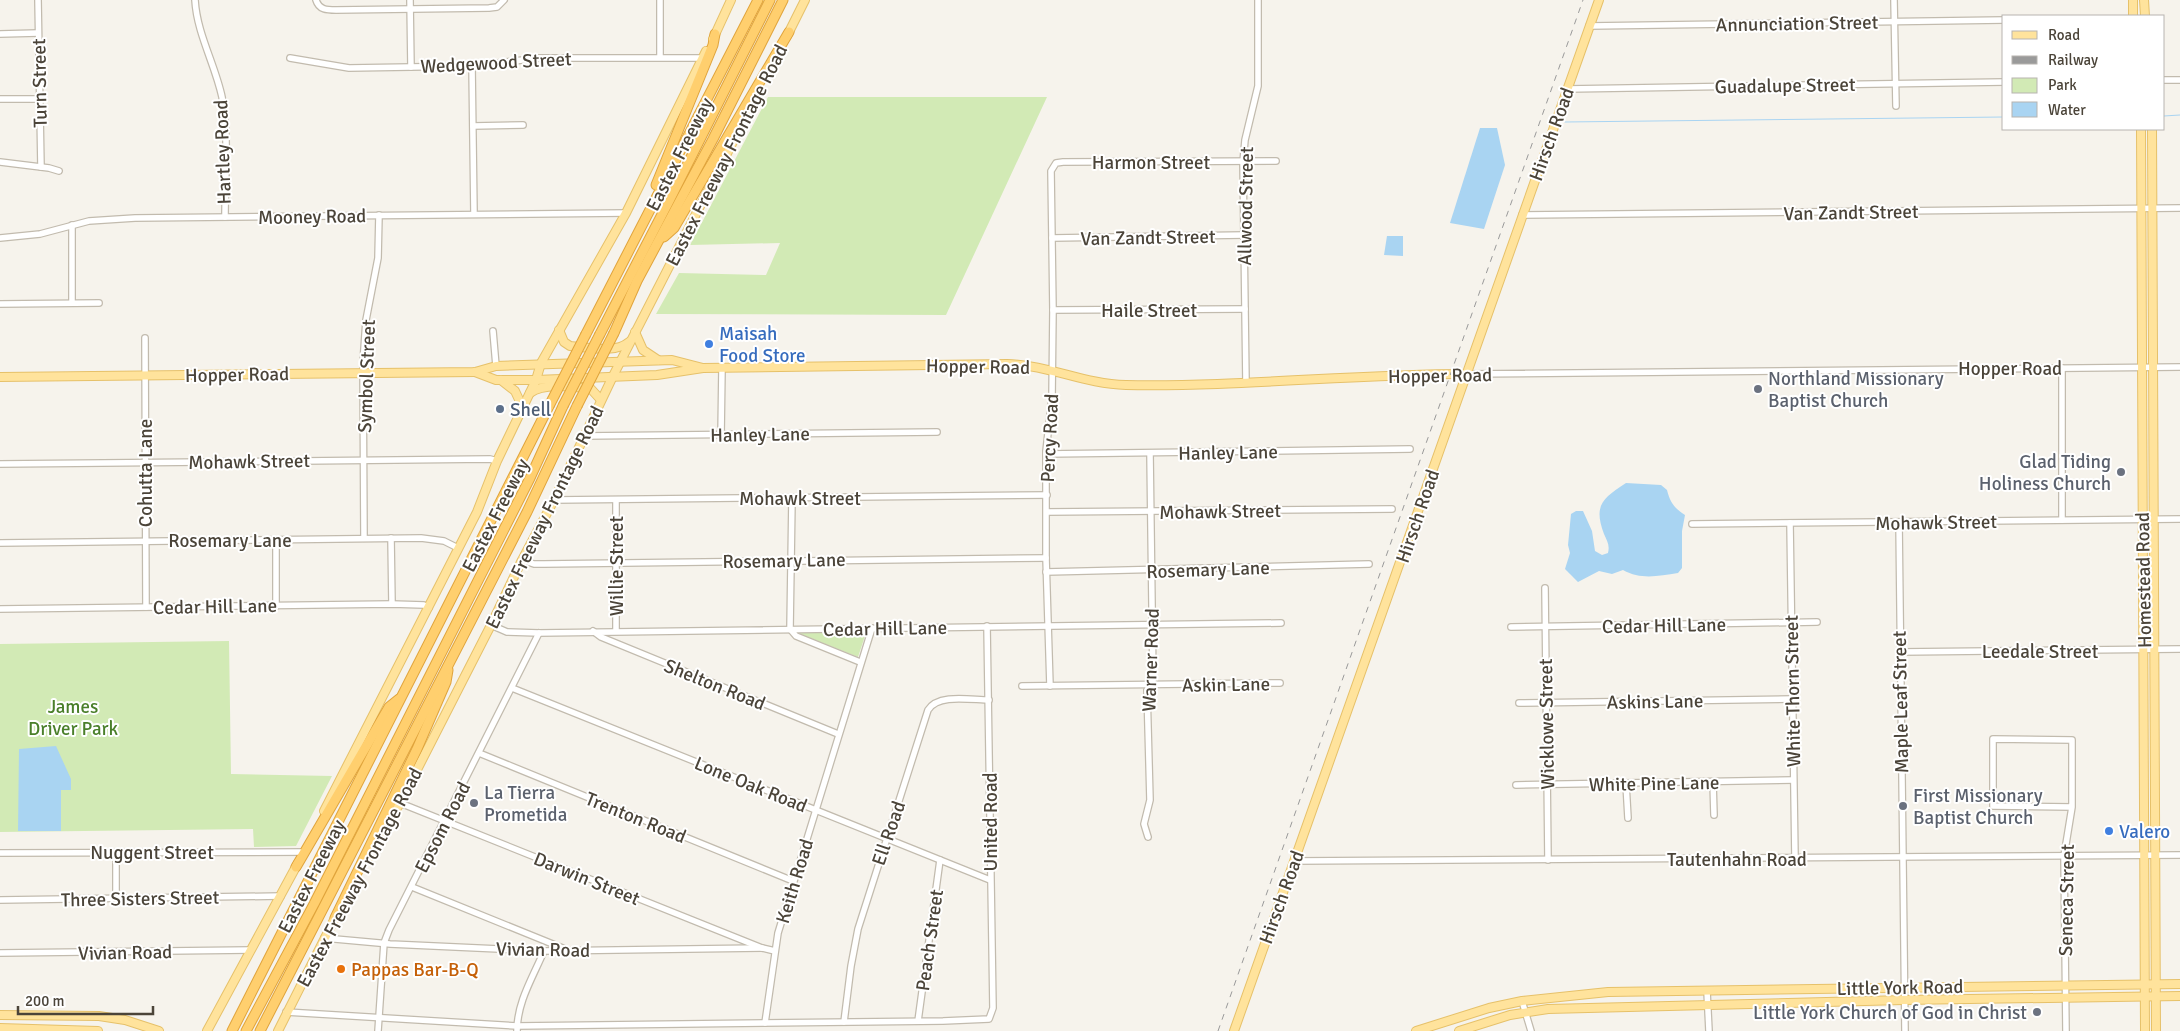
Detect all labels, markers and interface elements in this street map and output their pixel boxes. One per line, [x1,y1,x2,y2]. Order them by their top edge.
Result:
street label: Annunciation Street [1715,11,1879,37]
legend [2002,15,2165,130]
text: Road [2048,26,2080,44]
street label: Turn Street [27,38,53,128]
street label: Eastex Freeway Frontage Road [661,41,793,270]
street label: Wedgewood Street [420,47,573,79]
text: Railway [2048,51,2098,69]
street label: Guadalupe Street [1714,73,1856,99]
text: Park [2048,76,2077,94]
street label: Hirsch Road [1524,84,1580,184]
street label: Eastex Freeway [641,94,719,215]
street label: Hartley Road [209,99,237,205]
text: Water [2048,101,2086,119]
street label: Allwood Street [1233,146,1259,266]
street label: Harmon Street [1092,151,1211,175]
street label: Van Zandt Street [1783,200,1919,226]
street label: Mooney Road [258,204,366,230]
street label: Van Zandt Street [1080,225,1216,251]
street label: Haile Street [1101,299,1197,323]
street label: Symbol Street [353,319,381,433]
place label: Maisah Food Store [719,322,805,368]
marker: Maisah Food Store [703,338,715,350]
street label: Hopper Road [926,354,1030,380]
street label: Hopper Road [1958,357,2062,381]
street label: Hopper Road [185,362,289,388]
street label: Hopper Road [1388,363,1492,389]
place label: Northland Missionary Baptist Church [1768,367,1944,413]
marker: Northland Missionary Baptist Church [1752,383,1764,395]
street label: Percy Road [1036,393,1064,483]
place label: Shell [510,398,551,422]
street label: Eastex Freeway Frontage Road [480,402,609,633]
marker: Shell [494,403,506,415]
street label: Cohutta Lane [134,419,158,527]
street label: Hanley Lane [710,422,810,448]
street label: Hanley Lane [1178,440,1278,466]
street label: Mohawk Street [188,449,311,475]
place label: Glad Tiding Holiness Church [1979,450,2111,496]
street label: Eastex Freeway [457,455,535,576]
street label: Hirsch Road [1391,466,1445,566]
marker: Glad Tiding Holiness Church [2115,466,2127,478]
street label: Mohawk Street [739,487,861,511]
street label: Mohawk Street [1159,499,1282,525]
street label: Mohawk Street [1875,510,1998,536]
street label: Homestead Road [2131,512,2157,648]
street label: Willie Street [605,515,629,616]
street label: Rosemary Lane [168,529,292,553]
street label: Rosemary Lane [722,548,846,574]
street label: Rosemary Lane [1146,556,1270,584]
street label: Cedar Hill Lane [153,594,277,620]
street label: Warner Road [1137,608,1165,712]
street label: Cedar Hill Lane [1602,613,1726,639]
street label: White Thorn Street [1780,614,1806,767]
street label: Cedar Hill Lane [823,616,947,642]
street label: Maple Leaf Street [1888,630,1914,774]
street label: Leedale Street [1982,640,2099,664]
street label: Shelton Road [660,654,769,716]
street label: Wicklowe Street [1534,658,1560,790]
street label: Askin Lane [1182,672,1270,698]
street label: Askins Lane [1607,689,1704,715]
park label: James Driver Park [28,695,119,741]
street label: Lone Oak Road [691,751,811,818]
street label: Eastex Freeway Frontage Road [292,764,428,991]
street label: White Pine Lane [1588,771,1720,797]
street label: United Road [979,772,1003,872]
street label: Epsom Road [410,778,476,877]
place label: La Tierra Prometida [484,781,567,827]
place label: First Missionary Baptist Church [1913,784,2043,830]
street label: Trenton Road [582,787,689,849]
marker: La Tierra Prometida [468,797,480,809]
street label: Ell Road [867,798,911,869]
marker: First Missionary Baptist Church [1897,800,1909,812]
street label: Eastex Freeway [273,816,351,937]
place label: Valero [2119,820,2170,844]
marker: Valero [2103,825,2115,837]
street label: Keith Road [771,836,819,927]
street label: Nuggent Street [90,841,214,865]
street label: Seneca Street [2054,843,2080,956]
street label: Darwin Street [530,847,644,911]
street label: Hirsch Road [1254,847,1310,947]
street label: Tautenhahn Road [1667,848,1807,872]
street label: Three Sisters Street [61,886,220,912]
street label: Peach Street [911,887,949,992]
street label: Vivian Road [496,937,590,963]
street label: Vivian Road [78,940,172,966]
place label: Pappas Bar-B-Q [351,958,479,982]
marker: Pappas Bar-B-Q [335,963,347,975]
street label: Little York Road [1836,975,1964,1001]
scale bar [18,984,152,1016]
text: 200 m [25,992,65,1010]
place label: Little York Church of God in Christ [1753,1001,2027,1025]
marker: Little York Church of God in Christ [2031,1006,2043,1018]

